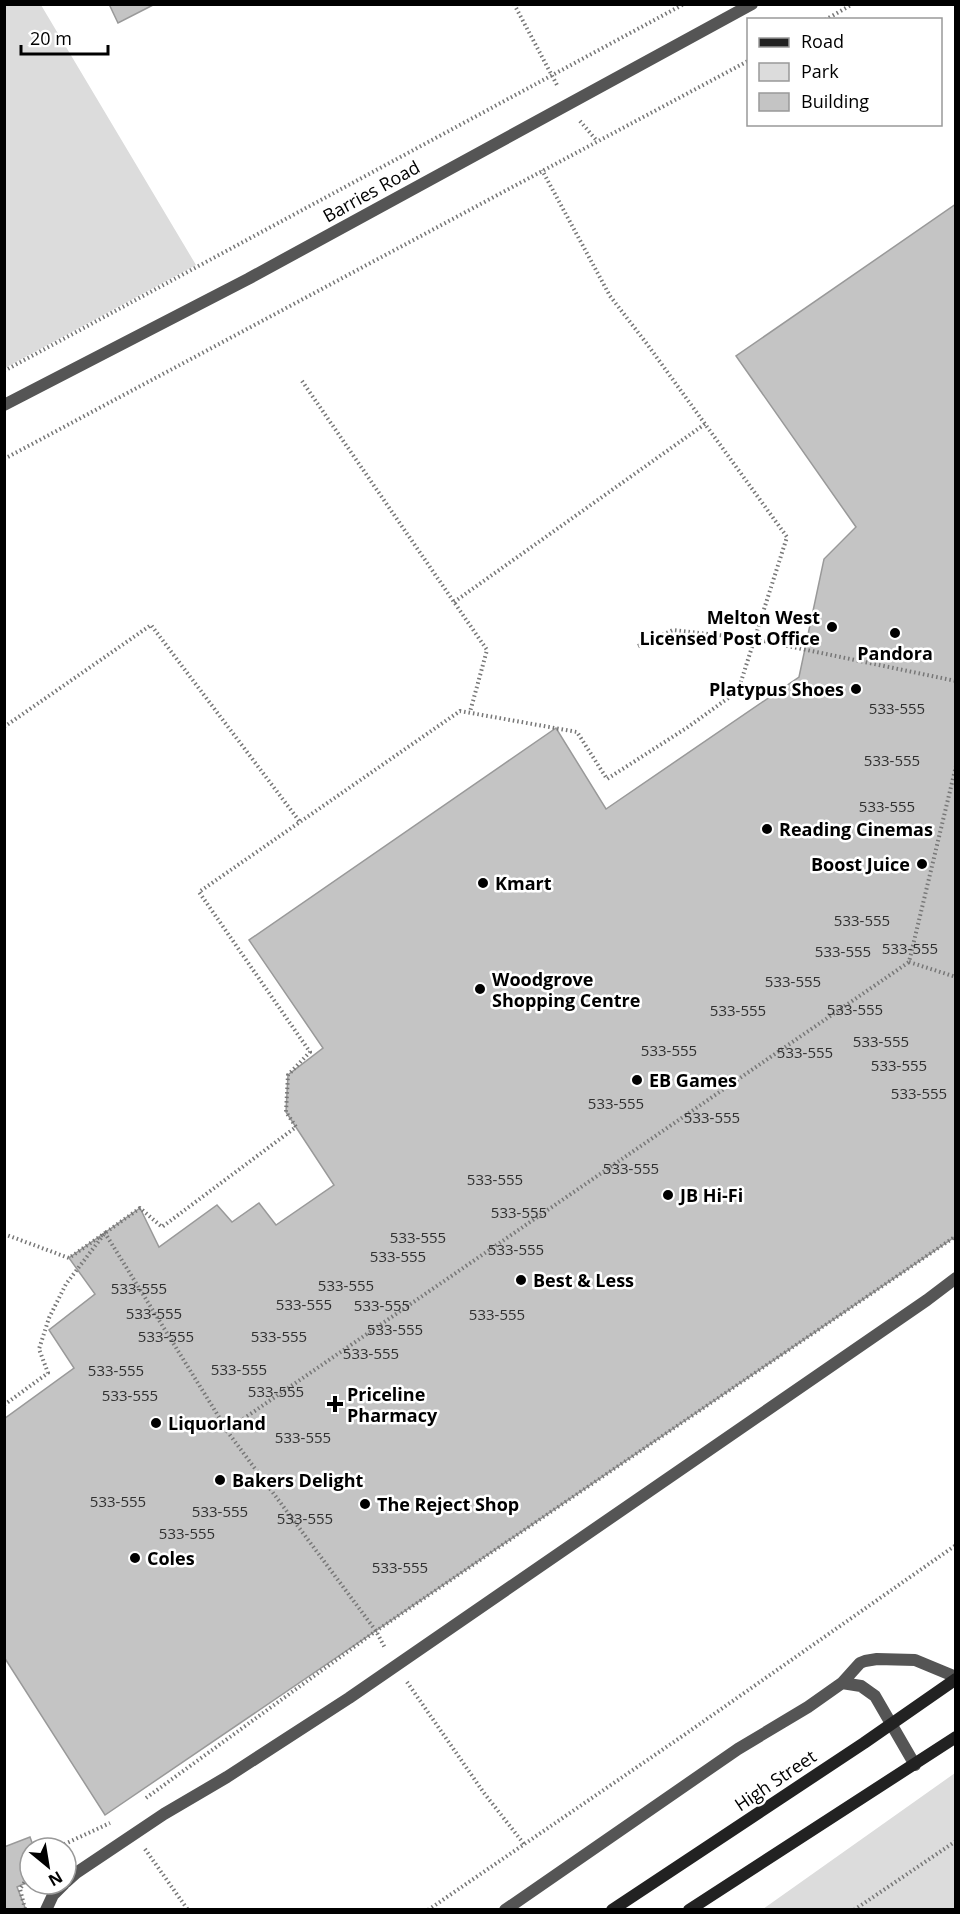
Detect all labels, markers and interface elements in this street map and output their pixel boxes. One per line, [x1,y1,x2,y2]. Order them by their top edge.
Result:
scale bar [21,18,108,56]
legend [747,18,942,126]
text: 20 m [30,26,72,50]
text: Road [801,29,844,53]
text: Park [801,59,839,83]
text: Building [801,89,869,113]
street label: Barries Road [318,155,424,227]
place label: Melton West Licensed Post Office [639,605,820,650]
marker: Melton West Licensed Post Office [825,620,839,634]
marker: Pandora [888,626,902,640]
place label: Pandora [857,641,933,665]
place label: Platypus Shoes [709,677,844,701]
marker: Platypus Shoes [849,682,863,696]
house number: 533-555 [869,698,925,718]
house number: 533-555 [864,750,920,770]
house number: 533-555 [859,796,915,816]
place label: Reading Cinemas [779,817,933,841]
marker: Reading Cinemas [760,822,774,836]
place label: Boost Juice [811,852,910,876]
marker: Boost Juice [915,857,929,871]
place label: Kmart [495,871,552,895]
marker: Kmart [476,876,490,890]
house number: 533-555 [834,910,890,930]
house number: 533-555 [882,938,938,958]
house number: 533-555 [815,941,871,961]
place label: Woodgrove Shopping Centre [492,967,640,1012]
house number: 533-555 [765,971,821,991]
marker: Woodgrove Shopping Centre [473,982,487,996]
house number: 533-555 [827,999,883,1019]
house number: 533-555 [710,1000,766,1020]
house number: 533-555 [853,1031,909,1051]
house number: 533-555 [641,1040,697,1060]
house number: 533-555 [777,1042,833,1062]
house number: 533-555 [871,1055,927,1075]
place label: EB Games [649,1068,737,1092]
marker: EB Games [630,1073,644,1087]
house number: 533-555 [891,1083,947,1103]
house number: 533-555 [588,1093,644,1113]
house number: 533-555 [684,1107,740,1127]
house number: 533-555 [603,1158,659,1178]
house number: 533-555 [467,1169,523,1189]
place label: JB Hi-Fi [678,1183,743,1207]
marker: JB Hi-Fi [661,1188,675,1202]
house number: 533-555 [491,1202,547,1222]
house number: 533-555 [390,1227,446,1247]
house number: 533-555 [488,1239,544,1259]
house number: 533-555 [370,1246,426,1266]
place label: Best & Less [533,1268,634,1292]
marker: Best & Less [514,1273,528,1287]
house number: 533-555 [318,1275,374,1295]
house number: 533-555 [111,1278,167,1298]
house number: 533-555 [276,1294,332,1314]
house number: 533-555 [354,1295,410,1315]
house number: 533-555 [126,1303,182,1323]
house number: 533-555 [469,1304,525,1324]
house number: 533-555 [367,1319,423,1339]
house number: 533-555 [138,1326,194,1346]
house number: 533-555 [251,1326,307,1346]
house number: 533-555 [343,1343,399,1363]
house number: 533-555 [211,1359,267,1379]
house number: 533-555 [88,1360,144,1380]
house number: 533-555 [248,1381,304,1401]
place label: Priceline Pharmacy [347,1382,438,1427]
house number: 533-555 [102,1385,158,1405]
marker: Priceline Pharmacy [328,1397,342,1411]
place label: Liquorland [168,1411,266,1435]
marker: Liquorland [149,1416,163,1430]
house number: 533-555 [275,1427,331,1447]
place label: Bakers Delight [232,1468,364,1492]
marker: Bakers Delight [213,1473,227,1487]
house number: 533-555 [90,1491,146,1511]
place label: The Reject Shop [377,1492,519,1516]
marker: The Reject Shop [358,1497,372,1511]
house number: 533-555 [192,1501,248,1521]
house number: 533-555 [277,1508,333,1528]
house number: 533-555 [159,1523,215,1543]
place label: Coles [147,1546,195,1570]
marker: Coles [128,1551,142,1565]
house number: 533-555 [372,1557,428,1577]
street label: High Street [729,1744,821,1816]
north arrow [18,1836,78,1896]
text: N [44,1866,67,1892]

